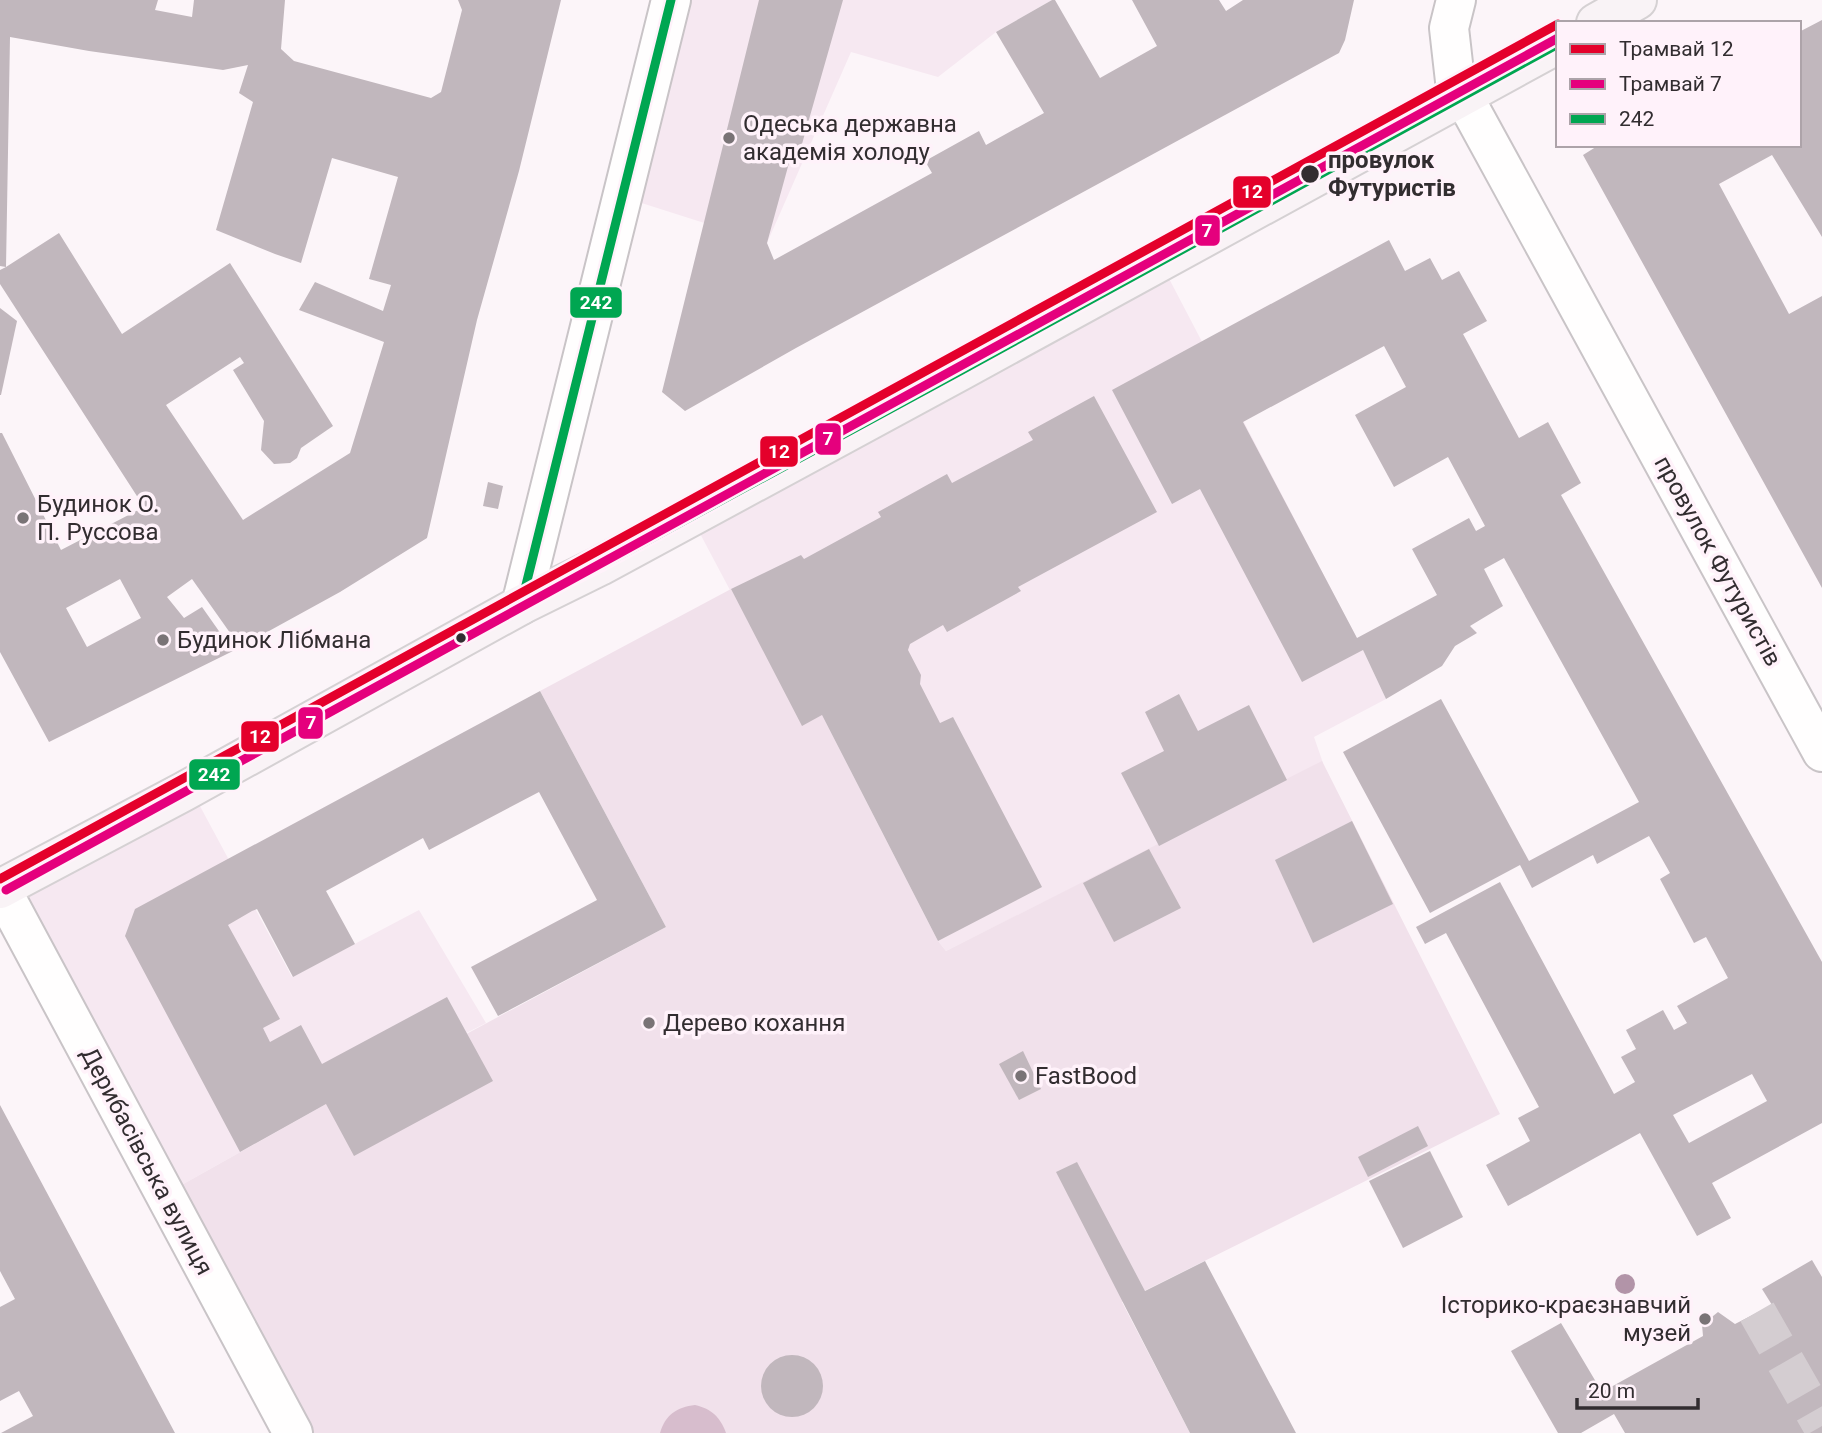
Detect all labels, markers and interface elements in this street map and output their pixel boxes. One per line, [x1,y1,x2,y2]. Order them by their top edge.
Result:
legend [1556,21,1801,147]
text: Трамвай 12 [1619,37,1734,61]
text: Трамвай 7 [1619,72,1722,96]
text: 242 [1619,107,1655,131]
place label: Одеська державна академія холоду [743,110,957,166]
marker: Одеська державна академія холоду [721,130,737,146]
place label: провулок Футуристів [1328,146,1456,202]
marker: провулок Футуристів [1299,163,1321,185]
line badge: 12 [1232,175,1272,209]
text: 12 [1241,180,1263,203]
line badge: 7 [1194,214,1221,247]
text: 7 [1202,219,1213,242]
line badge: 242 [569,286,623,319]
text: 242 [580,291,612,314]
line badge: 7 [814,422,842,456]
text: 7 [823,427,834,450]
line badge: 12 [759,435,799,468]
text: 12 [768,440,790,463]
street label: провулок Футуристів [1649,451,1787,671]
place label: Будинок О. П. Руссова [37,490,159,546]
marker: Будинок О. П. Руссова [15,510,31,526]
place label: Будинок Лібмана [177,626,371,654]
unlabelled marker [454,631,468,645]
marker: Будинок Лібмана [155,632,171,648]
line badge: 7 [297,706,324,740]
text: 7 [306,711,317,734]
line badge: 12 [240,720,280,753]
text: 12 [249,725,271,748]
line badge: 242 [188,758,241,791]
text: 242 [198,763,230,786]
place label: Дерево кохання [663,1009,845,1037]
marker: Дерево кохання [641,1015,657,1031]
street label: Дерибасівська вулиця [75,1042,219,1280]
place label: FastBood [1035,1062,1137,1090]
marker: FastBood [1013,1068,1029,1084]
place label: Історико-краєзнавчий музей [1441,1291,1691,1347]
marker: Історико-краєзнавчий музей [1697,1311,1713,1327]
scale bar [1577,1366,1698,1410]
text: 20 m [1588,1379,1635,1403]

